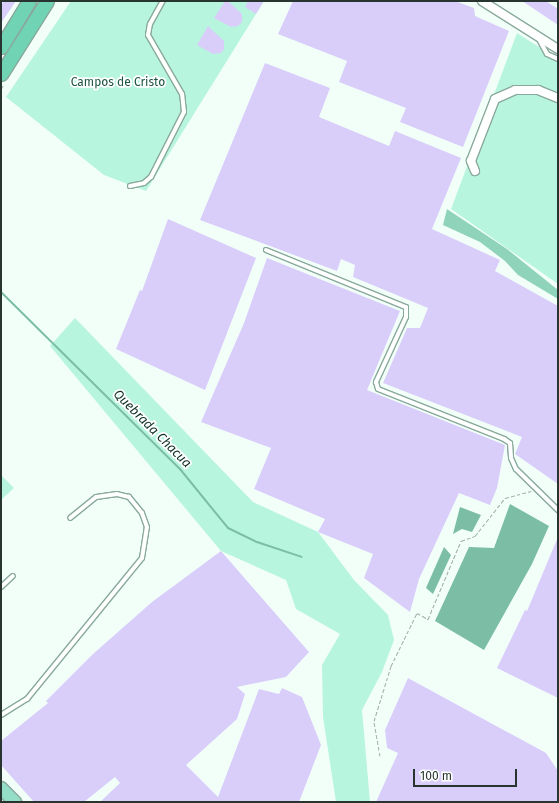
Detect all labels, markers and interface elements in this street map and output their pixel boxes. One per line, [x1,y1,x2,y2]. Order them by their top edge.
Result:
park label: Campos de Cristo [71,76,165,90]
water label: Quebrada Chacua [110,387,194,471]
scale bar [415,761,519,787]
text: 100 m [420,769,452,783]

